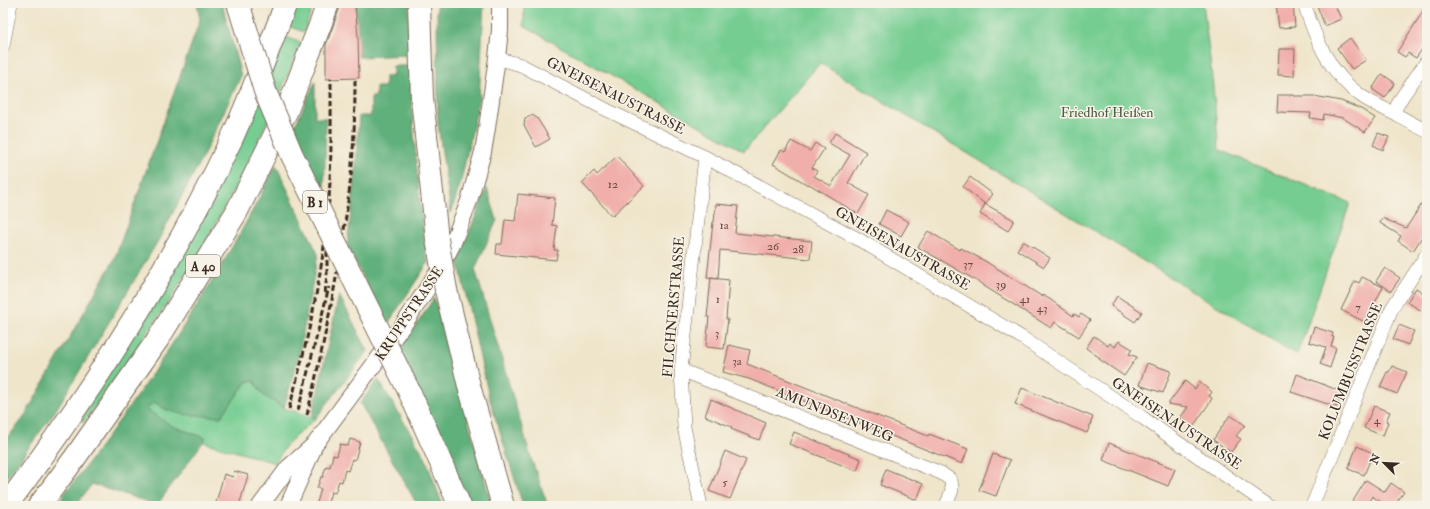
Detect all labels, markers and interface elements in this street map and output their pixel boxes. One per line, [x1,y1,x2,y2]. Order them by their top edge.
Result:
street label: GNEISENAUSTRASSE [544,53,688,138]
park label: Friedhof Heißen [1060,104,1154,121]
house number: 12 [608,177,618,192]
road number: B 1 [303,191,327,213]
street label: GNEISENAUSTRASSE [832,203,973,294]
house number: 1a [719,218,730,233]
street label: FILCHNERSTRASSE [659,236,688,378]
house number: 26 [767,239,780,254]
house number: 28 [792,242,804,257]
road number: A 40 [186,255,220,277]
house number: 37 [963,257,974,272]
street label: KRUPPSTRASSE [372,263,447,364]
house number: 39 [996,277,1006,292]
house number: 1 [716,292,720,307]
house number: 41 [1020,292,1030,307]
street label: KOLUMBUSSTRASSE [1315,300,1386,443]
house number: 7 [1355,300,1361,315]
house number: 43 [1036,301,1048,316]
house number: 3 [715,326,719,341]
house number: 3a [732,354,743,369]
street label: GNEISENAUSTRASSE [1108,374,1245,473]
street label: AMUNDSENWEG [773,383,896,446]
house number: 4 [1374,413,1381,428]
north arrow [1364,443,1404,483]
text: N [1367,451,1384,467]
house number: 5 [722,475,728,490]

